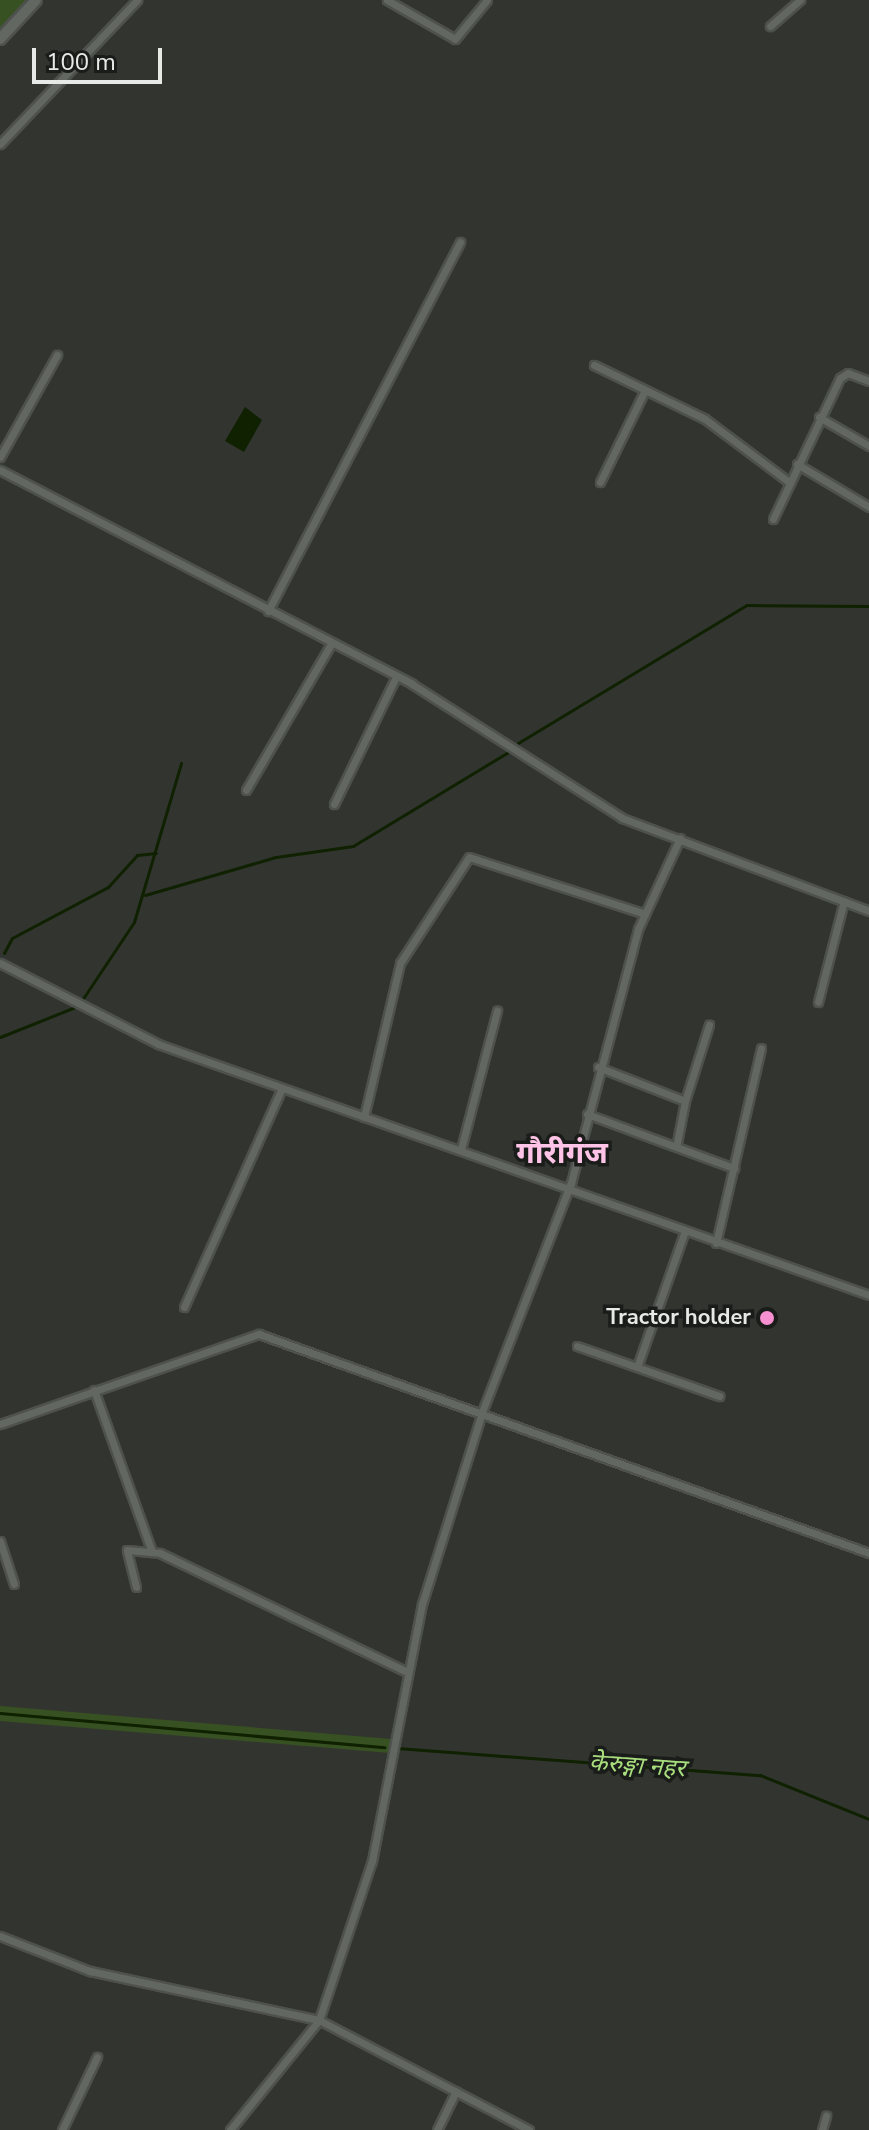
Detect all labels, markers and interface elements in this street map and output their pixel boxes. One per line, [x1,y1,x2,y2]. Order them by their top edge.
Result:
scale bar [36,32,166,82]
text: 100 m [46,46,116,78]
district label: गौरीगंज [516,1136,608,1172]
place label: Tractor holder [606,1305,751,1331]
marker: Tractor holder [758,1309,776,1327]
water label: केेरुङ्गा नहर [588,1748,686,1784]

